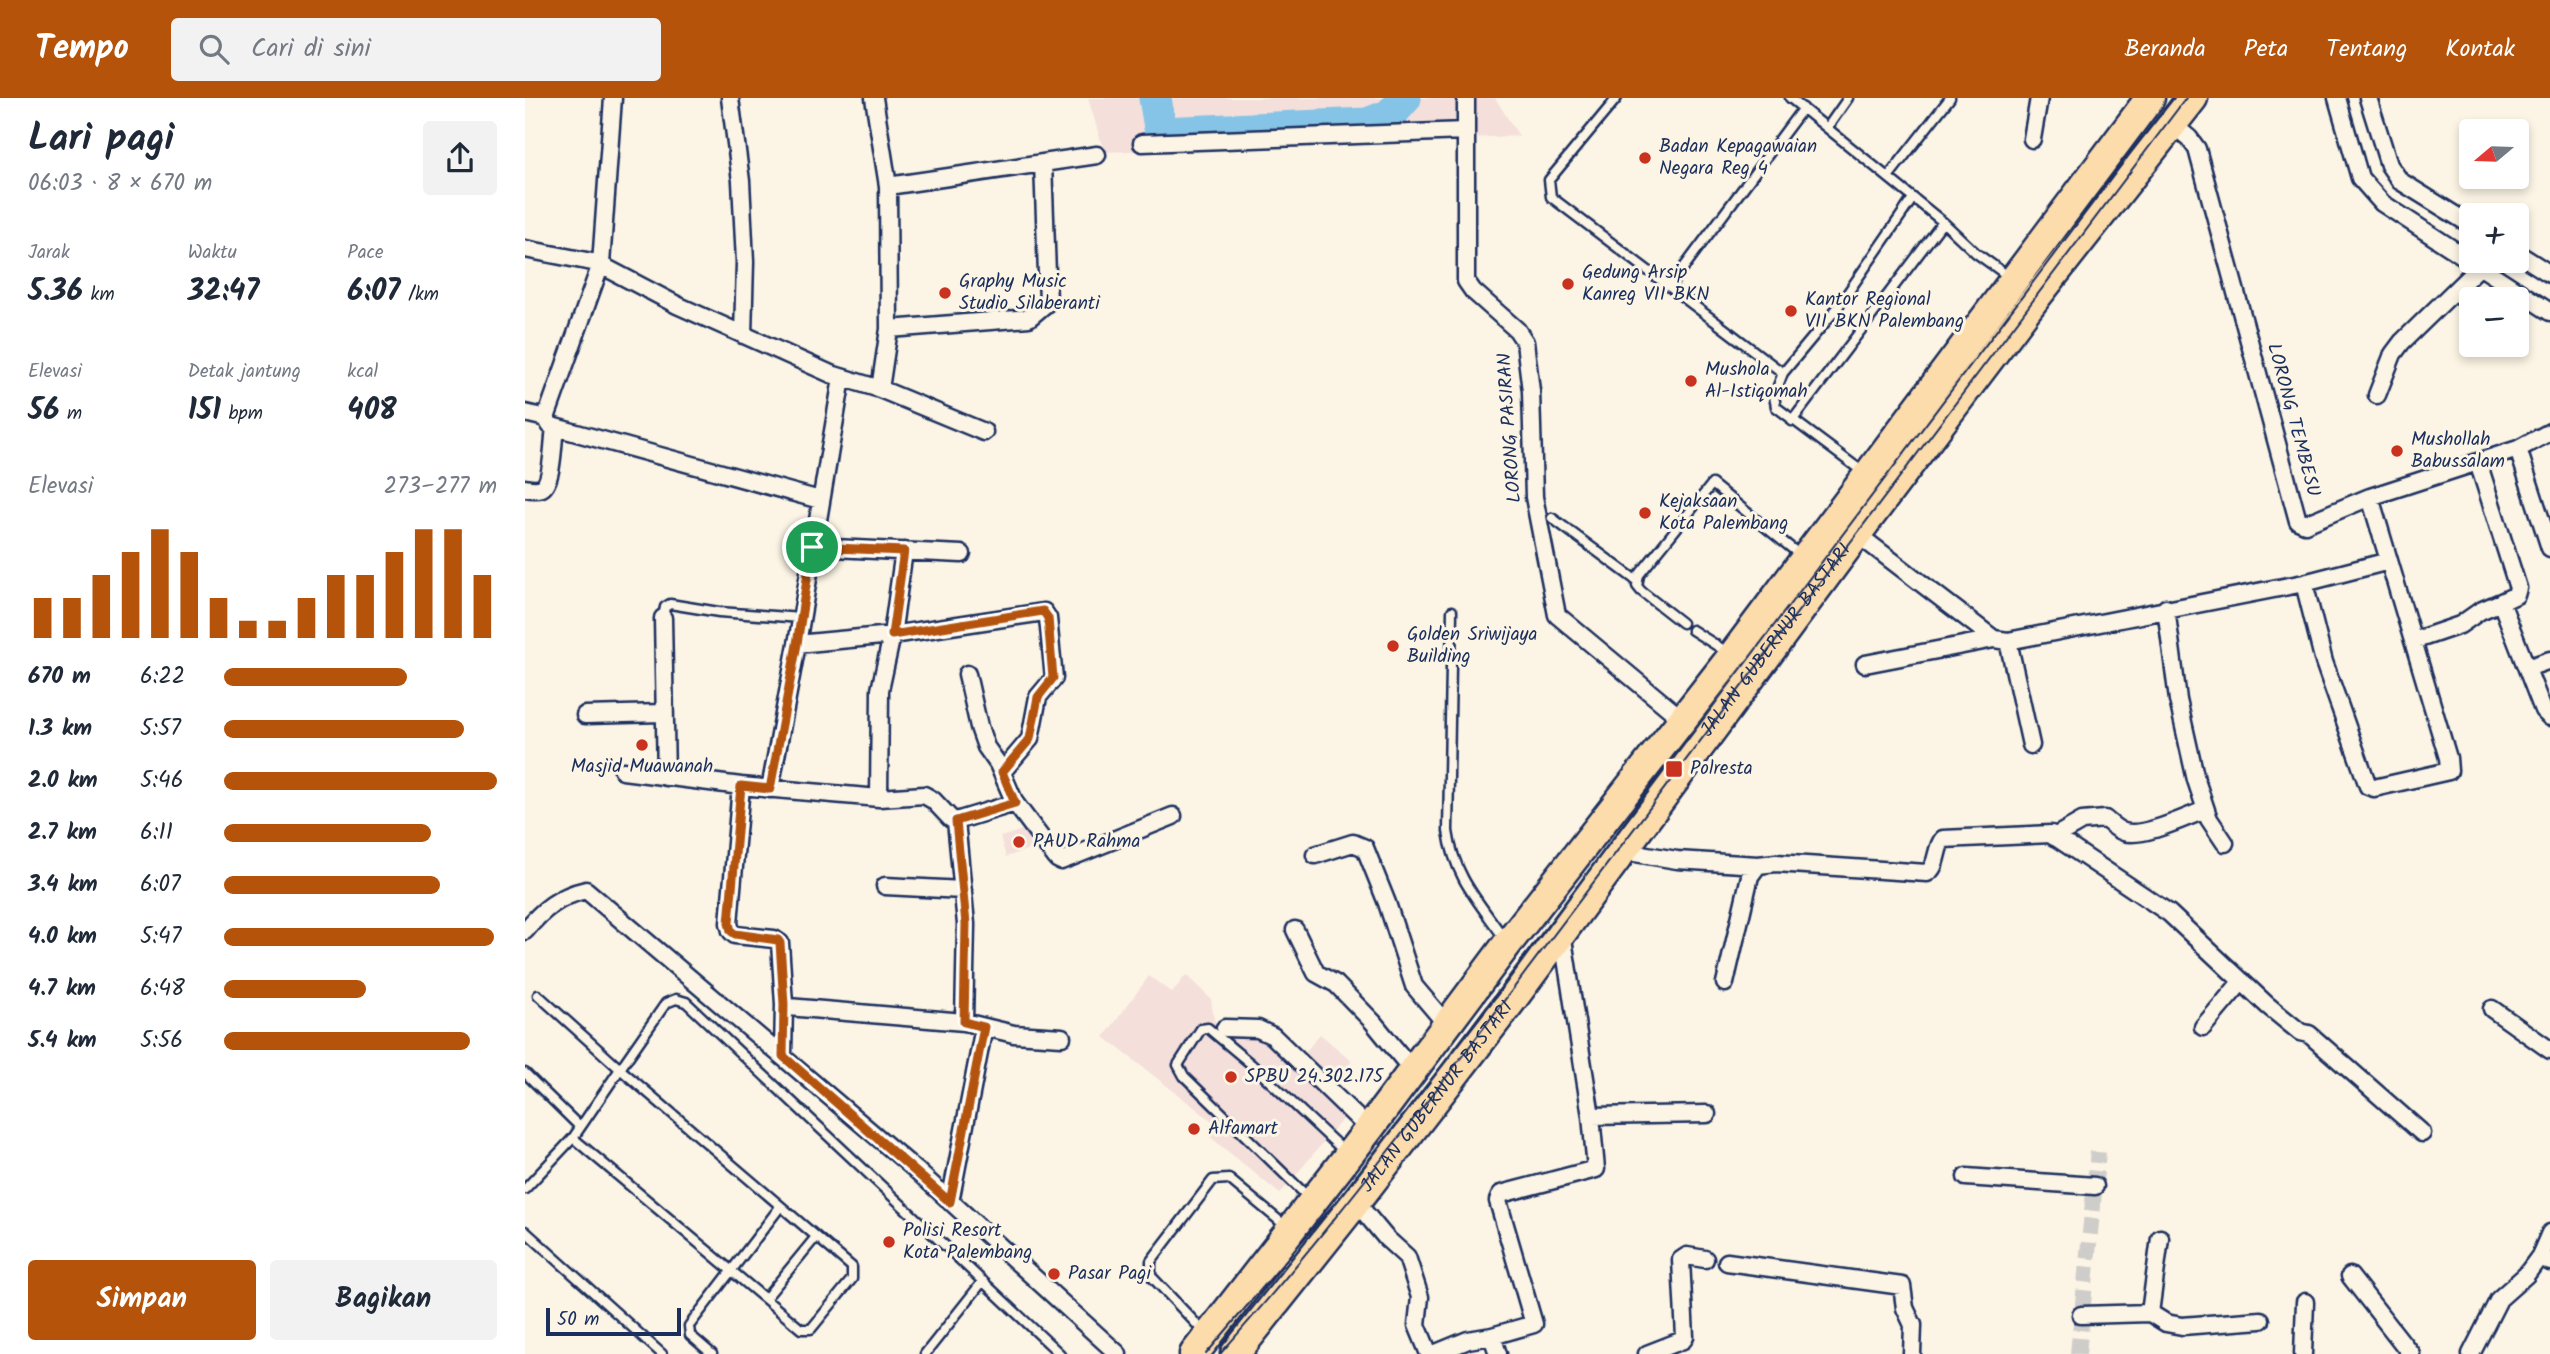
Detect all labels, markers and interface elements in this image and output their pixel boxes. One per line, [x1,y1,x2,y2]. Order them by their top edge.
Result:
search box [171,18,661,81]
text: Tempo [35,23,129,76]
text: Cari di sini [251,28,371,70]
icon: search [195,30,233,68]
text: Beranda [2124,30,2206,69]
text: Peta [2244,30,2288,69]
text: Tentang [2326,30,2407,69]
text: Kontak [2445,30,2515,69]
text: Lari pagi [28,110,174,170]
north arrow [2459,119,2529,189]
map controls [2459,119,2529,357]
button: share [423,121,497,195]
place label: Badan Kepagawaian Negara Reg 4 [1659,132,1817,184]
marker: Badan Kepagawaian Negara Reg 4 [1637,150,1653,166]
text: 06:03 · 8 × 670 m [28,166,212,202]
button: + [2459,203,2529,273]
text: Jarak [28,238,70,268]
text: Waktu [188,238,237,268]
text: Pace [347,238,384,268]
place label: Gedung Arsip Kanreg VII BKN [1582,258,1710,310]
place label: Graphy Music Studio Silaberanti [959,267,1101,319]
text: 5.36 [28,268,83,316]
text: 32:47 [188,268,259,316]
text: 6:07 [347,268,401,316]
marker: Gedung Arsip Kanreg VII BKN [1560,276,1576,292]
text: km [83,280,115,310]
text: /km [401,280,439,310]
marker: Graphy Music Studio Silaberanti [937,285,953,301]
place label: Kantor Regional VII BKN Palembang [1805,285,1964,337]
button: − [2459,287,2529,357]
marker: Kantor Regional VII BKN Palembang [1783,303,1799,319]
street label: LORONG TEMBESU [2258,340,2328,500]
street label: LORONG PASIRAN [1490,352,1530,504]
place label: Mushola Al-Istiqomah [1705,355,1808,407]
text: Elevasi [28,357,82,387]
text: Detak jantung [188,357,301,387]
text: kcal [347,357,378,387]
marker: Mushola Al-Istiqomah [1683,373,1699,389]
text: 56 [28,387,59,435]
text: 151 [188,387,221,435]
text: 408 [347,387,397,435]
text: m [59,399,82,429]
text: bpm [221,399,263,429]
place label: Mushollah Babussalam [2411,425,2505,477]
marker: Mushollah Babussalam [2389,443,2405,459]
text: Elevasi [28,469,93,505]
text: 273–277 m [384,469,497,505]
place label: Kejaksaan Kota Palembang [1659,487,1788,539]
marker: Kejaksaan Kota Palembang [1637,505,1653,521]
pin [782,517,842,577]
icon: arrive [793,528,831,566]
street label: JALAN GUBERNUR BASTARI [1693,537,1859,743]
place label: Golden Sriwijaya Building [1407,620,1537,672]
marker: Golden Sriwijaya Building [1385,638,1401,654]
text: 670 m [28,659,91,695]
text: 6:22 [140,659,185,695]
text: 1.3 km [28,711,92,747]
text: 5:57 [140,711,181,747]
marker: Masjid Muawanah [634,737,650,753]
place label: Masjid Muawanah [571,752,713,782]
place label: Polresta [1690,754,1753,784]
marker: Polresta [1664,759,1684,779]
text: 2.0 km [28,763,98,799]
text: 5:46 [140,763,183,799]
text: 2.7 km [28,815,97,851]
text: 6:11 [140,815,173,851]
place label: PAUD Rahma [1033,827,1140,857]
marker: PAUD Rahma [1011,834,1027,850]
text: 3.4 km [28,867,98,903]
text: 6:07 [140,867,181,903]
text: 4.0 km [28,919,97,955]
text: 5:47 [140,919,181,955]
text: 4.7 km [28,971,96,1007]
text: 6:48 [140,971,185,1007]
street label: JALAN GUBERNUR BASTARI [1353,995,1521,1199]
text: 5.4 km [28,1023,97,1059]
text: 5:56 [140,1023,183,1059]
place label: SPBU 24.302.175 [1245,1062,1385,1092]
marker: SPBU 24.302.175 [1223,1069,1239,1085]
place label: Alfamart [1208,1114,1279,1144]
marker: Alfamart [1186,1121,1202,1137]
place label: Polisi Resort Kota Palembang [903,1216,1032,1268]
marker: Polisi Resort Kota Palembang [881,1234,897,1250]
place label: Pasar Pagi [1068,1259,1152,1289]
button: Simpan [28,1260,256,1340]
button: Bagikan [270,1260,497,1340]
marker: Pasar Pagi [1046,1266,1062,1282]
scale bar [546,1305,681,1337]
text: 50 m [557,1305,599,1335]

